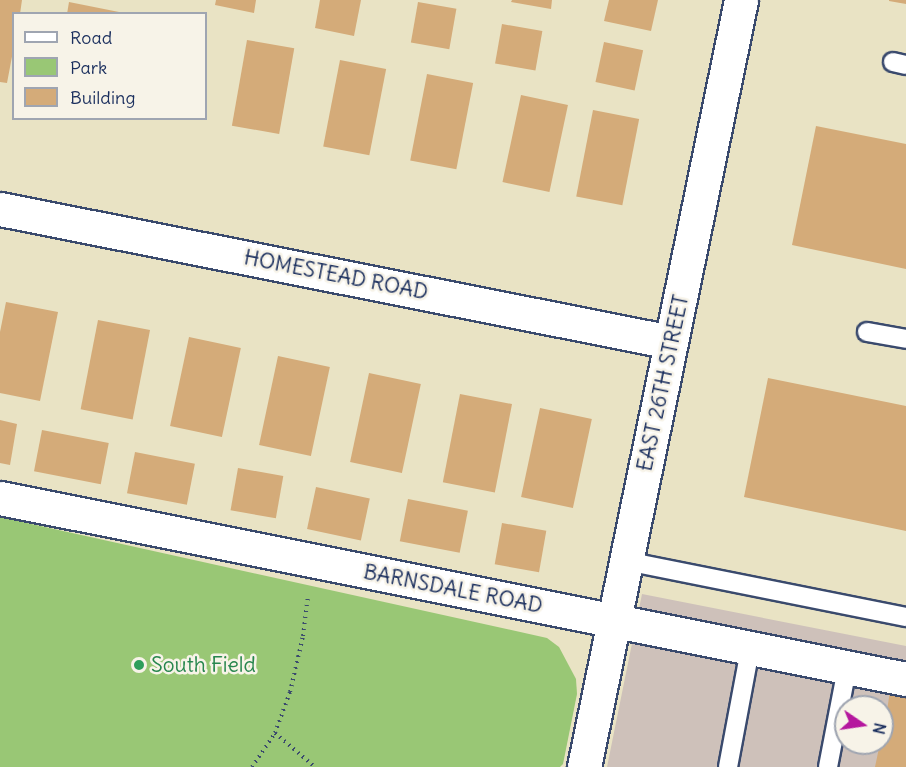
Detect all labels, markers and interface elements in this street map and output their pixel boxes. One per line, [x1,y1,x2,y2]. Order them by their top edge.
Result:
legend [12,12,207,120]
text: Road [70,26,112,49]
text: Park [70,56,107,79]
text: Building [70,86,135,109]
street label: HOMESTEAD ROAD [242,245,430,305]
street label: EAST 26TH STREET [632,292,694,474]
street label: BARNSDALE ROAD [361,559,545,619]
place label: South Field [151,652,256,678]
marker: South Field [132,658,146,672]
north arrow [834,695,894,755]
text: N [869,721,891,736]

